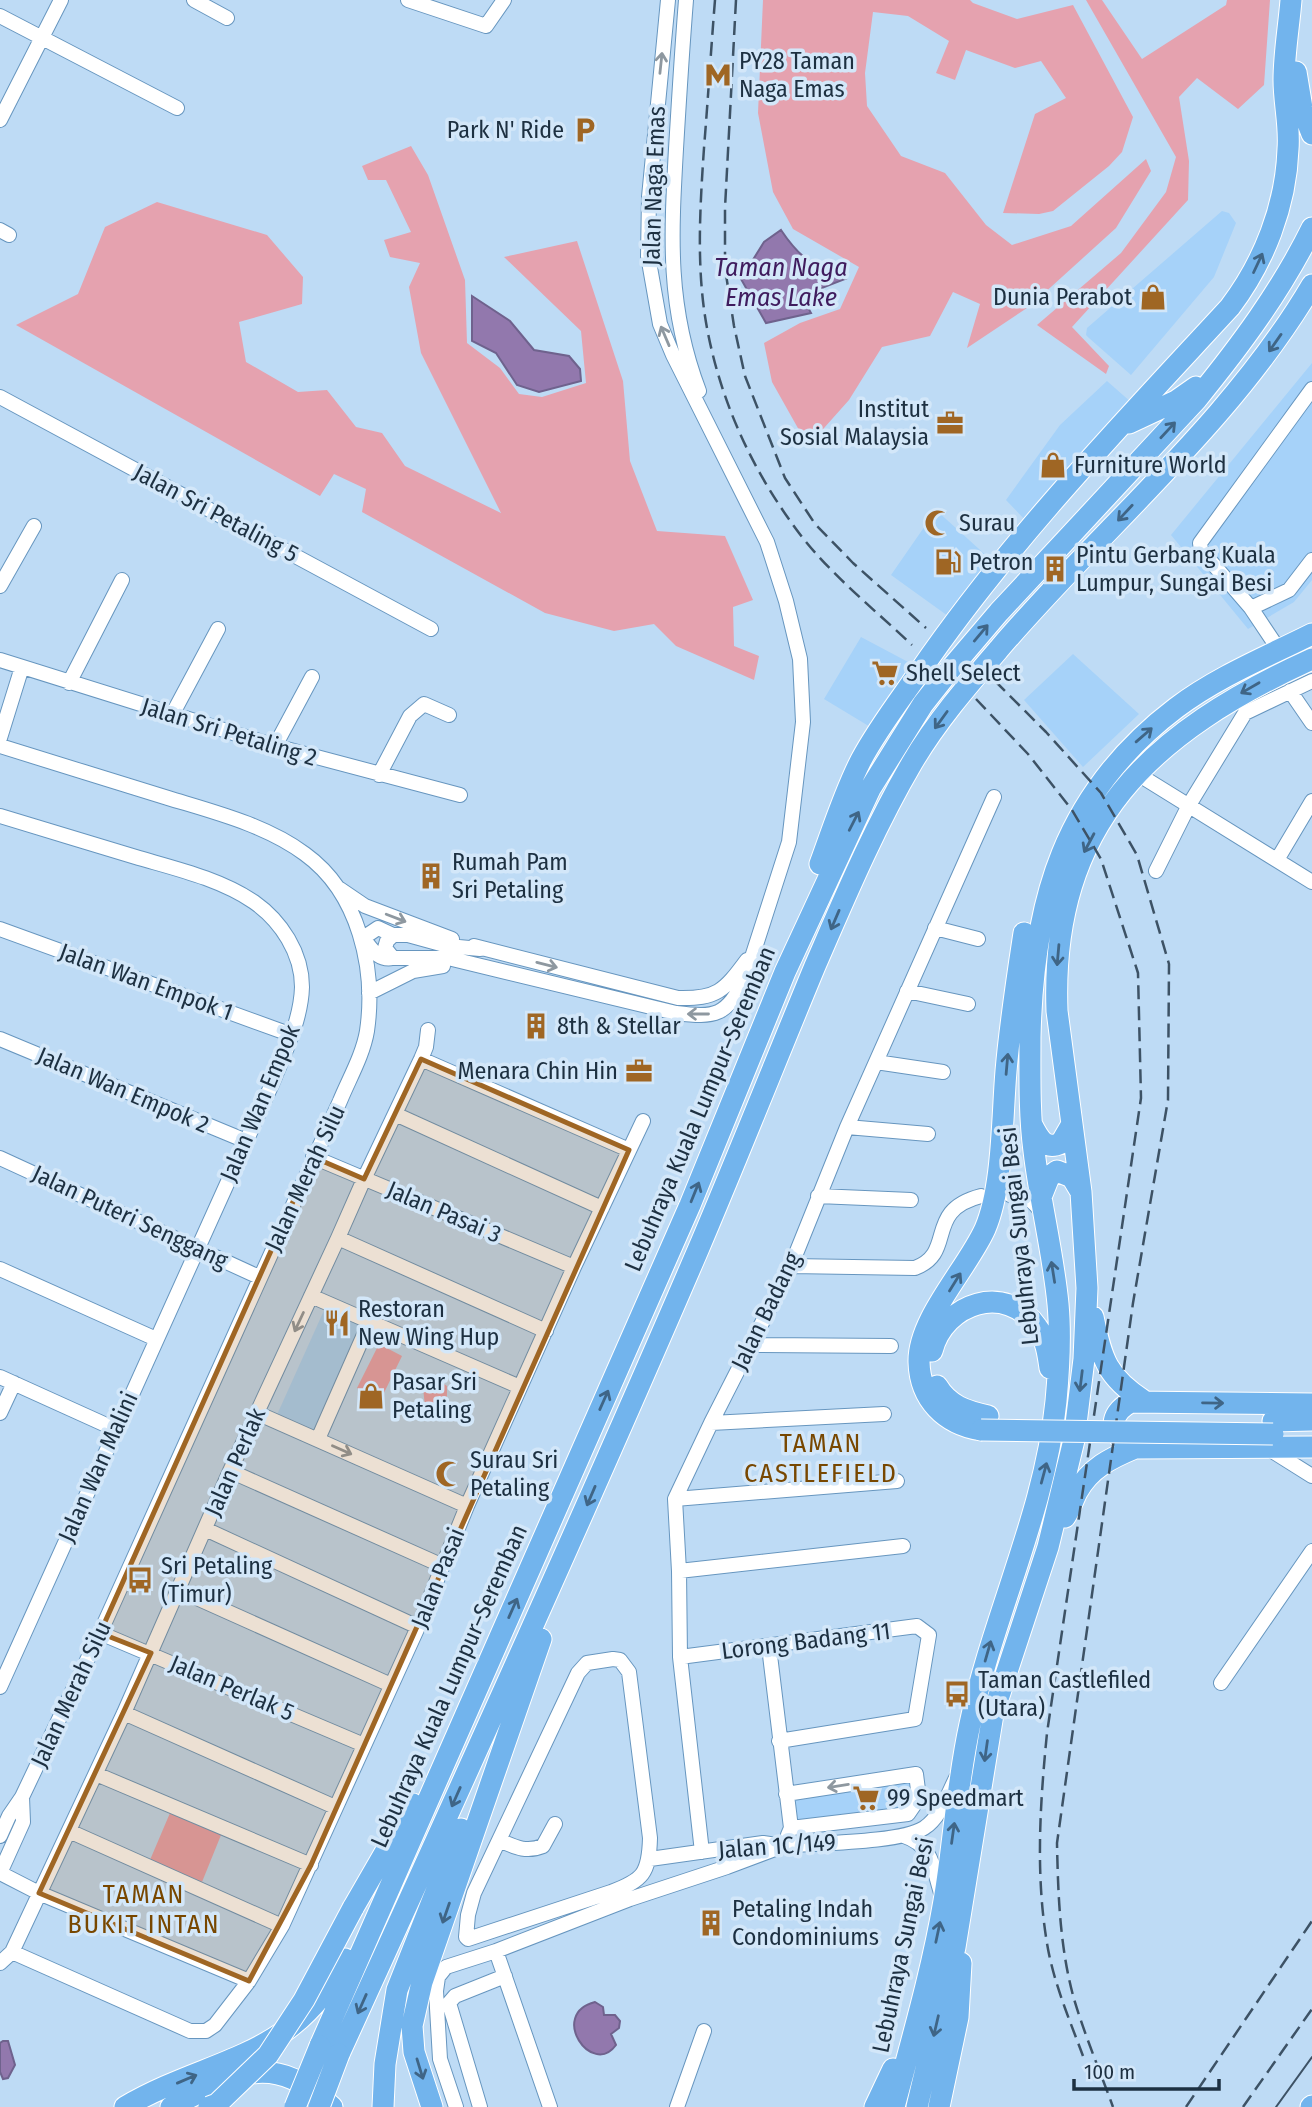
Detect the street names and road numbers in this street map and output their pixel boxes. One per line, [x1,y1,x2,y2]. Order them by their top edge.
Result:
street label: Jalan Naga Emas [637,106,671,266]
street label: Jalan Sri Petaling 5 [129,458,303,568]
street label: Jalan Sri Petaling 2 [138,692,320,772]
street label: Jalan Wan Empok 1 [55,938,237,1026]
street label: Lebuhraya Kuala Lumpur–Seremban [619,942,781,1276]
street label: Jalan Wan Empok [214,1020,306,1186]
street label: Jalan Wan Empok 2 [33,1041,213,1139]
street label: Jalan Merah Silu [259,1101,351,1255]
street label: Lebuhraya Sungai Besi [994,1125,1044,1347]
street label: Jalan Puteri Senggang [28,1159,233,1275]
street label: Jalan Pasai 3 [383,1175,505,1249]
street label: Jalan Badang [725,1247,807,1375]
street label: Jalan Wan Malini [52,1388,144,1546]
street label: Jalan Perlak [199,1403,272,1520]
street label: Lebuhraya Kuala Lumpur–Seremban [365,1520,533,1852]
street label: Jalan Pasai [405,1524,471,1632]
street label: Jalan Merah Silu [25,1617,117,1771]
street label: Lorong Badang 11 [720,1617,892,1665]
street label: Jalan Perlak 5 [166,1649,298,1727]
street label: Jalan 1C/149 [717,1828,837,1864]
street label: Lebuhraya Sungai Besi [866,1835,940,2055]

